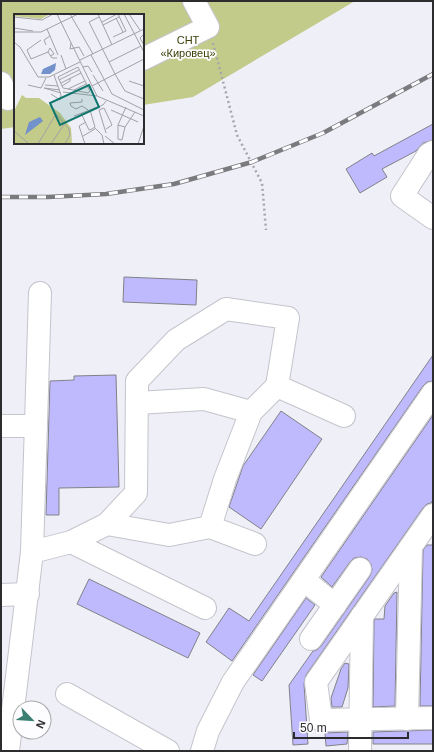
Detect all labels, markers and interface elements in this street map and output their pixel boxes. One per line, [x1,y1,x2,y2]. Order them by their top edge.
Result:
inset map [14,14,144,144]
park label: СНТ «Кировец» [160,34,216,59]
north arrow [12,700,52,740]
scale bar [294,714,408,740]
text: N [34,718,48,730]
text: 50 m [300,721,327,735]

